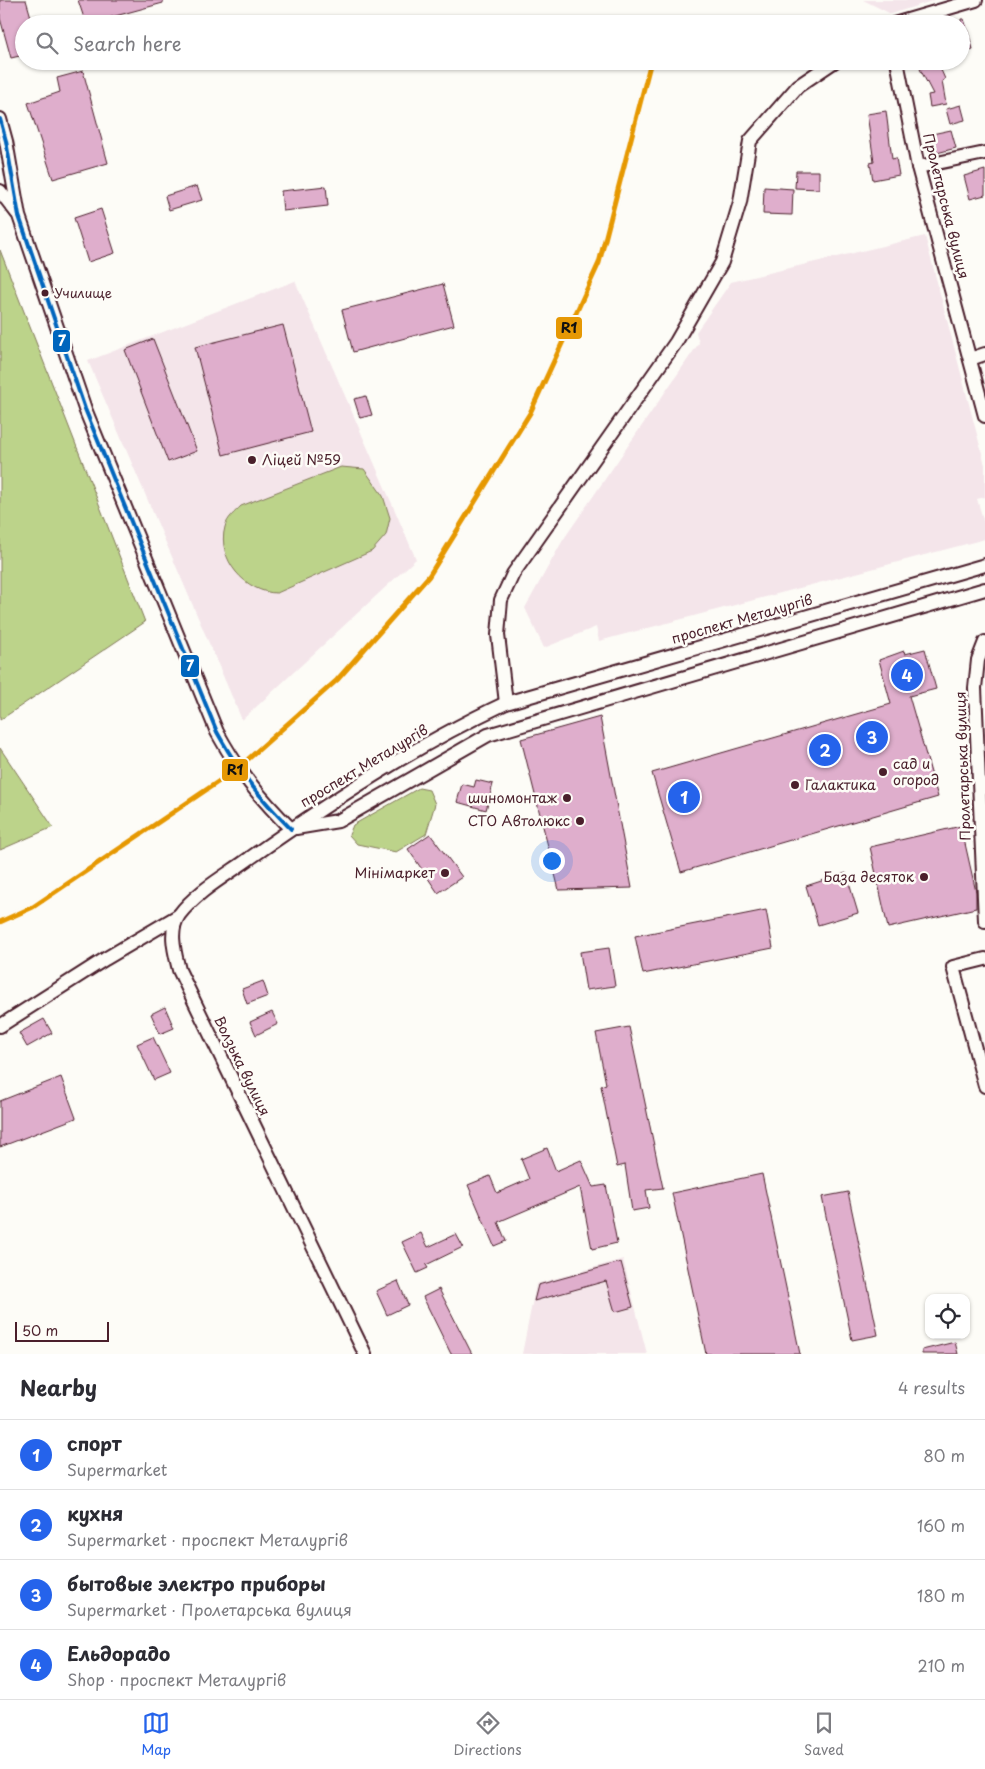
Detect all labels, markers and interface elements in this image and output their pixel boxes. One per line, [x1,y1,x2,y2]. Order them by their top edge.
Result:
search box [15,15,970,70]
icon: search [33,29,61,57]
text: Search here [73,29,182,57]
street label: Пролетарська вулиця [918,131,975,281]
place label: Училище [54,283,112,302]
marker: Училище [40,288,50,298]
line badge: R1 [555,316,583,340]
text: R1 [561,317,578,338]
line badge: 7 [52,329,71,353]
text: 7 [58,330,67,351]
place label: Ліцей №59 [262,449,341,470]
marker: Ліцей №59 [246,454,258,466]
street label: проспект Металургів [669,588,815,649]
line badge: 7 [180,654,200,678]
text: 7 [186,655,195,676]
pin: 4 [891,656,923,694]
street label: Пролетарська вулиця [949,691,976,841]
pin: 3 [856,718,888,756]
street label: проспект Металургів [296,719,432,812]
pin: 2 [809,731,841,769]
place label: сад и огород [893,753,939,790]
line badge: R1 [221,758,249,782]
text: R1 [227,759,244,780]
marker: сад и огород [877,766,889,778]
place label: Галактика [805,774,876,795]
pin: 1 [668,778,700,816]
marker: Галактика [789,779,801,791]
place label: шиномонтаж [468,787,558,808]
marker: шиномонтаж [561,792,573,804]
place label: СТО Автолюкс [468,810,570,831]
marker: СТО Автолюкс [574,815,586,827]
your location [539,848,565,874]
place label: Мінімаркет [355,862,435,883]
place label: База десяток [823,866,915,887]
marker: Мінімаркет [439,867,451,879]
marker: База десяток [918,871,930,883]
street label: Волзька вулиця [209,1012,276,1119]
map controls [925,1294,970,1339]
button: locate [925,1294,970,1339]
scale bar [15,1319,109,1342]
text: 50 m [22,1320,58,1341]
text: Nearby [20,1371,97,1403]
text: 4 results [898,1375,965,1399]
text: спорт [67,1429,122,1457]
text: 1 [32,1443,40,1467]
text: 80 m [923,1443,965,1467]
text: Supermarket [67,1457,167,1481]
text: кухня [67,1499,123,1527]
text: 2 [30,1513,42,1537]
text: 160 m [917,1513,965,1537]
text: Supermarket · проспект Металургів [67,1527,348,1551]
text: бытовые электро приборы [67,1569,326,1597]
text: 3 [31,1583,41,1607]
text: 180 m [917,1583,965,1607]
text: Supermarket · Пролетарська вулиця [67,1597,352,1621]
text: Ельдорадо [67,1639,170,1667]
text: 4 [31,1653,41,1677]
text: 210 m [917,1653,965,1677]
text: Shop · проспект Металургів [67,1667,286,1691]
tab: Map [141,1709,171,1760]
tab: Directions [454,1709,522,1760]
tab: Saved [804,1709,844,1760]

